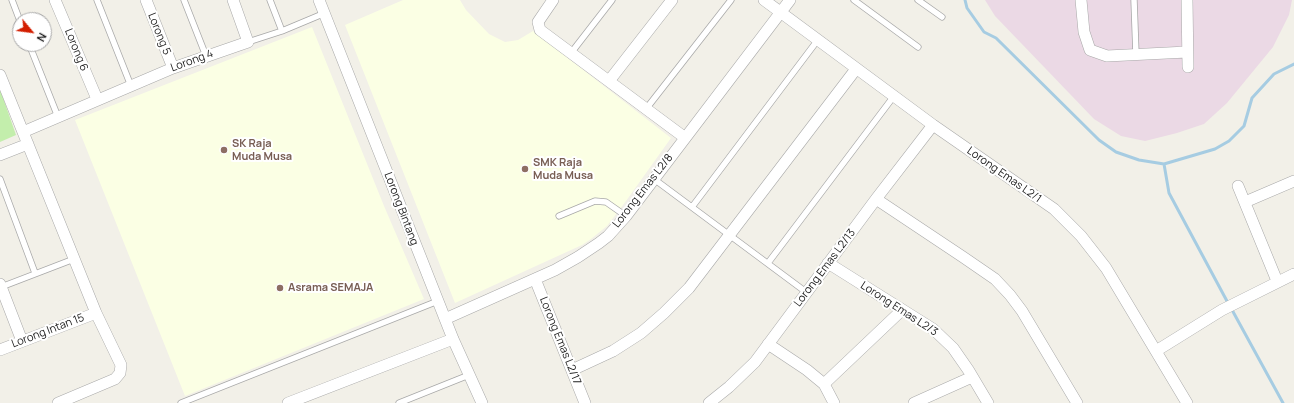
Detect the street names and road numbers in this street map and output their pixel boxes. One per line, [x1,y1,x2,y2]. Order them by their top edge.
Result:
street label: Lorong 5 [145,11,173,57]
street label: Lorong 6 [62,27,90,73]
street label: Lorong 4 [169,47,215,75]
street label: Lorong Emas L2/1 [964,144,1044,206]
street label: Lorong Emas L2/8 [610,151,676,231]
street label: Lorong Bintang [381,171,421,247]
street label: Lorong Emas L2/13 [791,227,859,309]
street label: Lorong Emas L2/3 [858,279,940,339]
street label: Lorong Emas L2/17 [536,295,584,387]
street label: Lorong Intan 15 [10,311,86,351]

